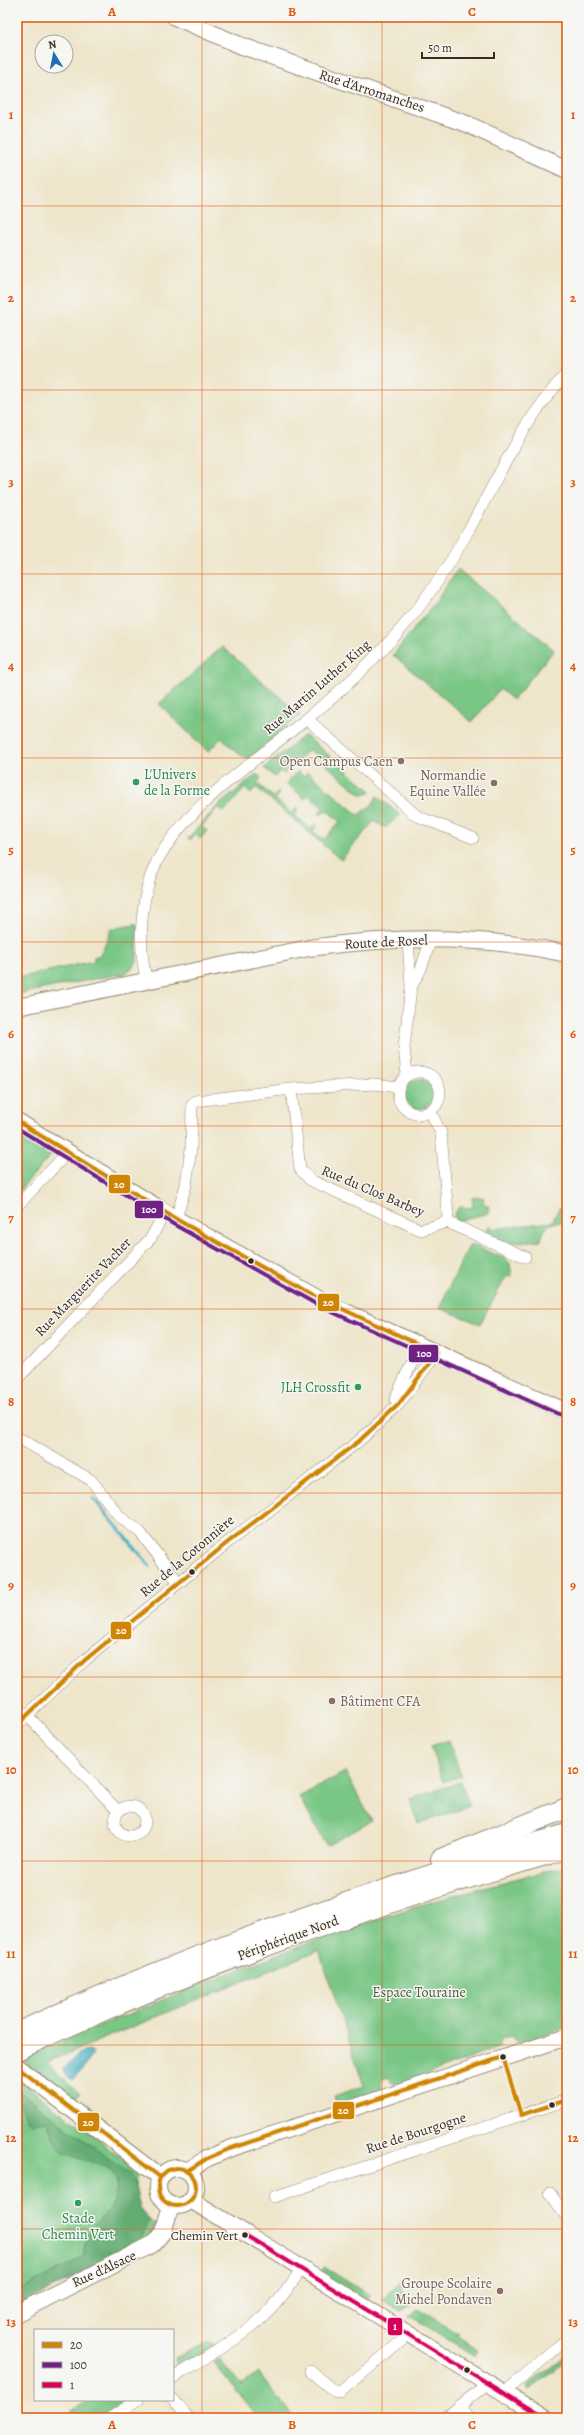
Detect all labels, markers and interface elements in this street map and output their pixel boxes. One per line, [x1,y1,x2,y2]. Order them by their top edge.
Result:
text: A [107,3,117,20]
text: B [288,3,296,20]
text: C [468,3,476,20]
north arrow [34,34,74,74]
scale bar [422,34,494,60]
text: N [47,37,58,53]
text: 50 m [428,40,452,56]
street label: Rue d'Arromanches [317,65,427,117]
text: 1 [9,106,14,123]
text: 1 [571,106,576,123]
text: 2 [8,289,15,306]
text: 2 [570,289,577,306]
text: 3 [8,473,14,490]
text: 3 [570,473,576,490]
street label: Rue Martin Luther King [259,635,375,739]
text: 4 [8,657,14,674]
text: 4 [570,657,576,674]
place label: Open Campus Caen [280,752,393,771]
marker: Open Campus Caen [396,756,406,766]
place label: L'Univers de la Forme [144,765,210,800]
place label: Normandie Equine Vallée [409,766,486,801]
marker: L'Univers de la Forme [131,777,141,787]
marker: Normandie Equine Vallée [489,778,499,788]
text: 5 [8,841,14,858]
text: 5 [570,841,576,858]
street label: Route de Rosel [344,930,429,954]
text: 6 [8,1025,14,1042]
text: 6 [570,1025,576,1042]
street label: Rue du Clos Barbey [319,1161,428,1222]
line badge: 20 [108,1174,131,1194]
text: 20 [114,1177,125,1192]
line badge: 100 [134,1200,164,1219]
text: 100 [141,1202,157,1217]
text: 7 [8,1209,14,1226]
text: 7 [570,1209,576,1226]
street label: Rue Marguerite Vacher [31,1233,136,1341]
unlabelled marker [246,1256,256,1266]
line badge: 20 [317,1293,340,1312]
text: 20 [323,1295,334,1310]
line badge: 100 [408,1344,439,1363]
text: 100 [416,1346,432,1361]
place label: JLH Crossfit [281,1378,350,1397]
marker: JLH Crossfit [353,1382,363,1392]
text: 8 [8,1393,14,1410]
text: 8 [570,1393,576,1410]
street label: Rue de la Cotonnière [136,1511,238,1601]
unlabelled marker [187,1567,197,1577]
text: 9 [8,1577,14,1594]
text: 9 [570,1577,576,1594]
line badge: 20 [110,1621,132,1640]
text: 20 [116,1623,127,1638]
place label: Bâtiment CFA [340,1692,421,1711]
marker: Bâtiment CFA [327,1696,337,1706]
text: 10 [5,1761,17,1778]
text: 10 [567,1761,579,1778]
street label: Périphérique Nord [235,1911,342,1965]
text: 11 [6,1945,16,1962]
text: 11 [568,1945,578,1962]
park label: Espace Touraine [372,1983,466,2002]
unlabelled marker [498,2052,508,2062]
unlabelled marker [547,2100,557,2110]
line badge: 20 [332,2101,355,2120]
text: 20 [338,2103,349,2118]
street label: Rue de Bourgogne [363,2108,469,2158]
line badge: 20 [77,2112,100,2132]
text: 20 [83,2115,94,2130]
text: 12 [6,2129,17,2146]
text: 12 [568,2129,579,2146]
marker: Stade Chemin Vert [73,2198,83,2208]
place label: Stade Chemin Vert [42,2209,115,2244]
place label: Chemin Vert [171,2227,239,2244]
marker: Chemin Vert [240,2230,250,2240]
street label: Rue d'Alsace [69,2246,139,2292]
place label: Groupe Scolaire Michel Pondaven [395,2274,492,2309]
marker: Groupe Scolaire Michel Pondaven [495,2286,505,2296]
text: 13 [6,2313,17,2330]
text: 13 [568,2313,579,2330]
line badge: 1 [387,2317,403,2336]
text: 1 [393,2319,397,2334]
legend [34,2329,174,2401]
text: 20 [70,2337,82,2353]
text: 100 [70,2357,87,2373]
unlabelled marker [462,2365,472,2375]
text: 1 [70,2377,74,2393]
text: A [107,2416,117,2433]
text: B [288,2416,296,2433]
text: C [468,2416,476,2433]

